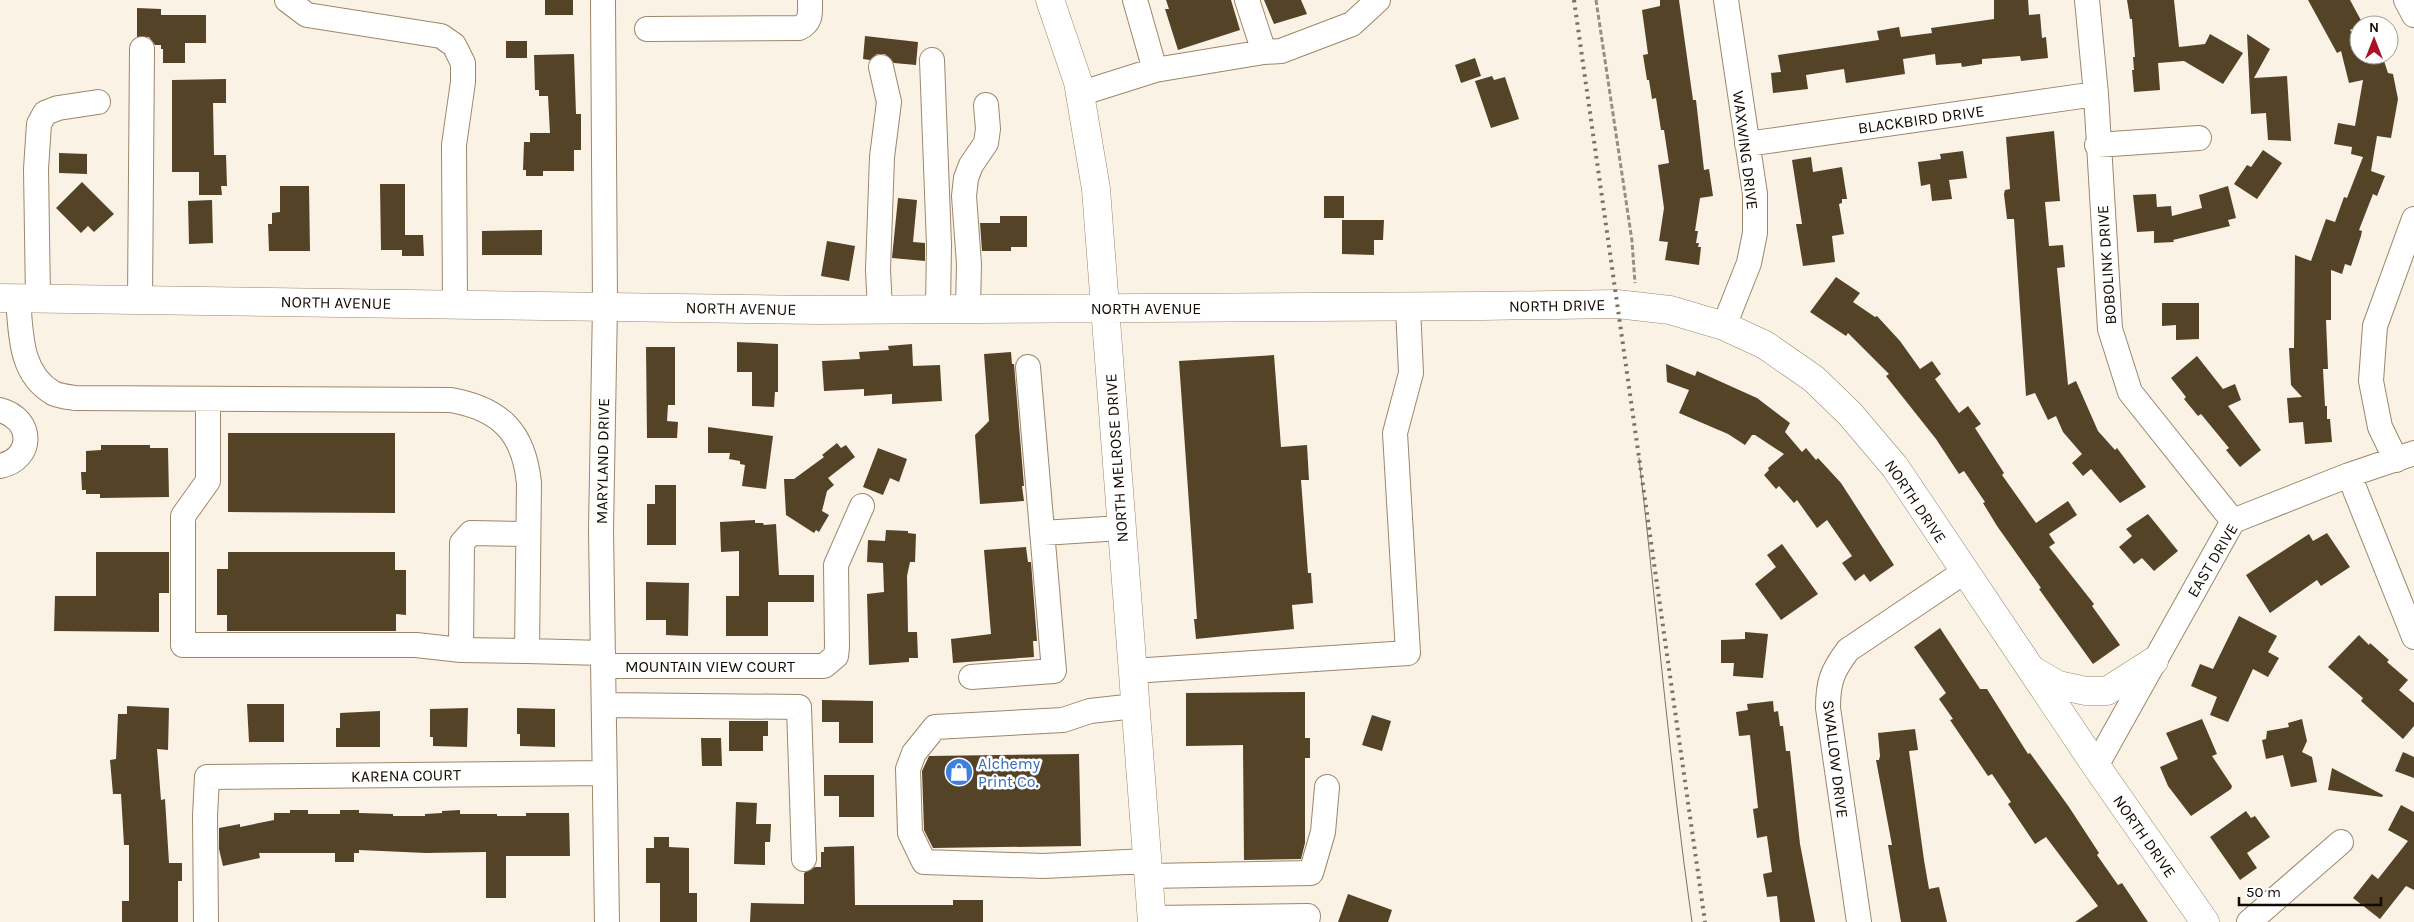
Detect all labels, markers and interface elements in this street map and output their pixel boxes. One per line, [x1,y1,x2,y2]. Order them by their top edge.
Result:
north arrow [2349,15,2399,65]
text: N [2369,19,2379,36]
street label: WAXWING DRIVE [1729,89,1762,211]
street label: BLACKBIRD DRIVE [1857,101,1986,138]
street label: BOBOLINK DRIVE [2093,205,2120,325]
street label: NORTH AVENUE [280,292,392,313]
street label: NORTH DRIVE [1509,295,1605,316]
street label: NORTH AVENUE [685,298,797,319]
street label: NORTH AVENUE [1091,299,1201,318]
street label: NORTH MELROSE DRIVE [1101,373,1132,543]
street label: MARYLAND DRIVE [592,398,613,524]
street label: NORTH DRIVE [1881,456,1950,547]
street label: EAST DRIVE [2183,520,2242,601]
street label: MOUNTAIN VIEW COURT [625,657,795,676]
street label: SWALLOW DRIVE [1819,699,1852,819]
place label: Alchemy Print Co. [978,754,1041,791]
shop icon: Alchemy Print Co. [944,757,974,787]
street label: KARENA COURT [351,765,461,786]
street label: NORTH DRIVE [2109,791,2180,881]
scale bar [2239,874,2382,906]
text: 50 m [2246,883,2281,901]

